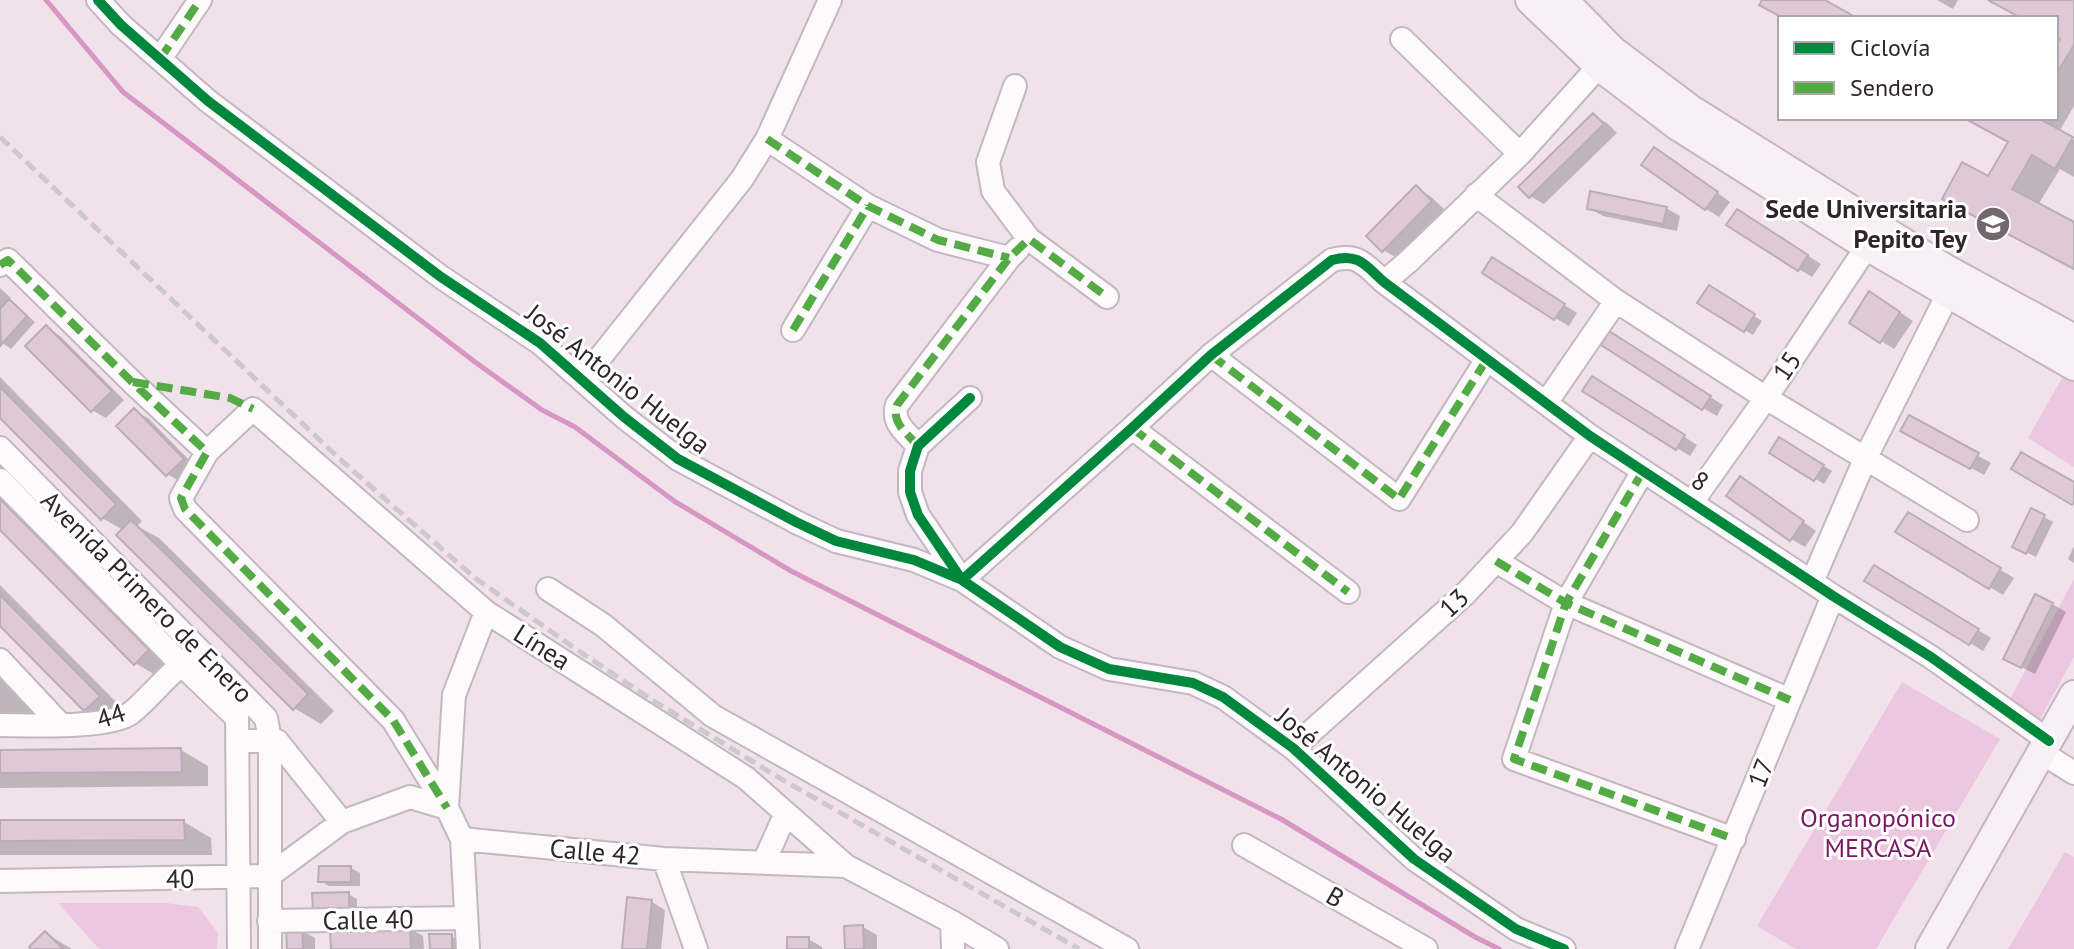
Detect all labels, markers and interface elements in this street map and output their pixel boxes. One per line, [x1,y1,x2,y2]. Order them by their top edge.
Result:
legend [1778,16,2058,120]
text: Ciclovía [1850,32,1930,63]
text: Sendero [1850,72,1934,103]
place label: Sede Universitaria Pepito Tey [1765,192,1968,255]
school or university icon: Sede Universitaria Pepito Tey [1974,205,2012,243]
street label: José Antonio Huelga [519,296,717,461]
street label: 15 [1765,345,1808,387]
street label: 8 [1685,463,1715,498]
street label: Avenida Primero de Enero [34,484,260,710]
street label: 13 [1432,581,1475,624]
street label: Línea [508,616,577,677]
street label: 44 [92,695,129,736]
street label: José Antonio Huelga [1269,699,1463,870]
street label: 17 [1740,753,1781,792]
park label: Organopónico MERCASA [1800,801,1956,864]
street label: Calle 42 [548,831,642,872]
street label: 40 [166,862,194,895]
street label: B [1320,878,1350,915]
street label: Calle 40 [322,902,414,937]

